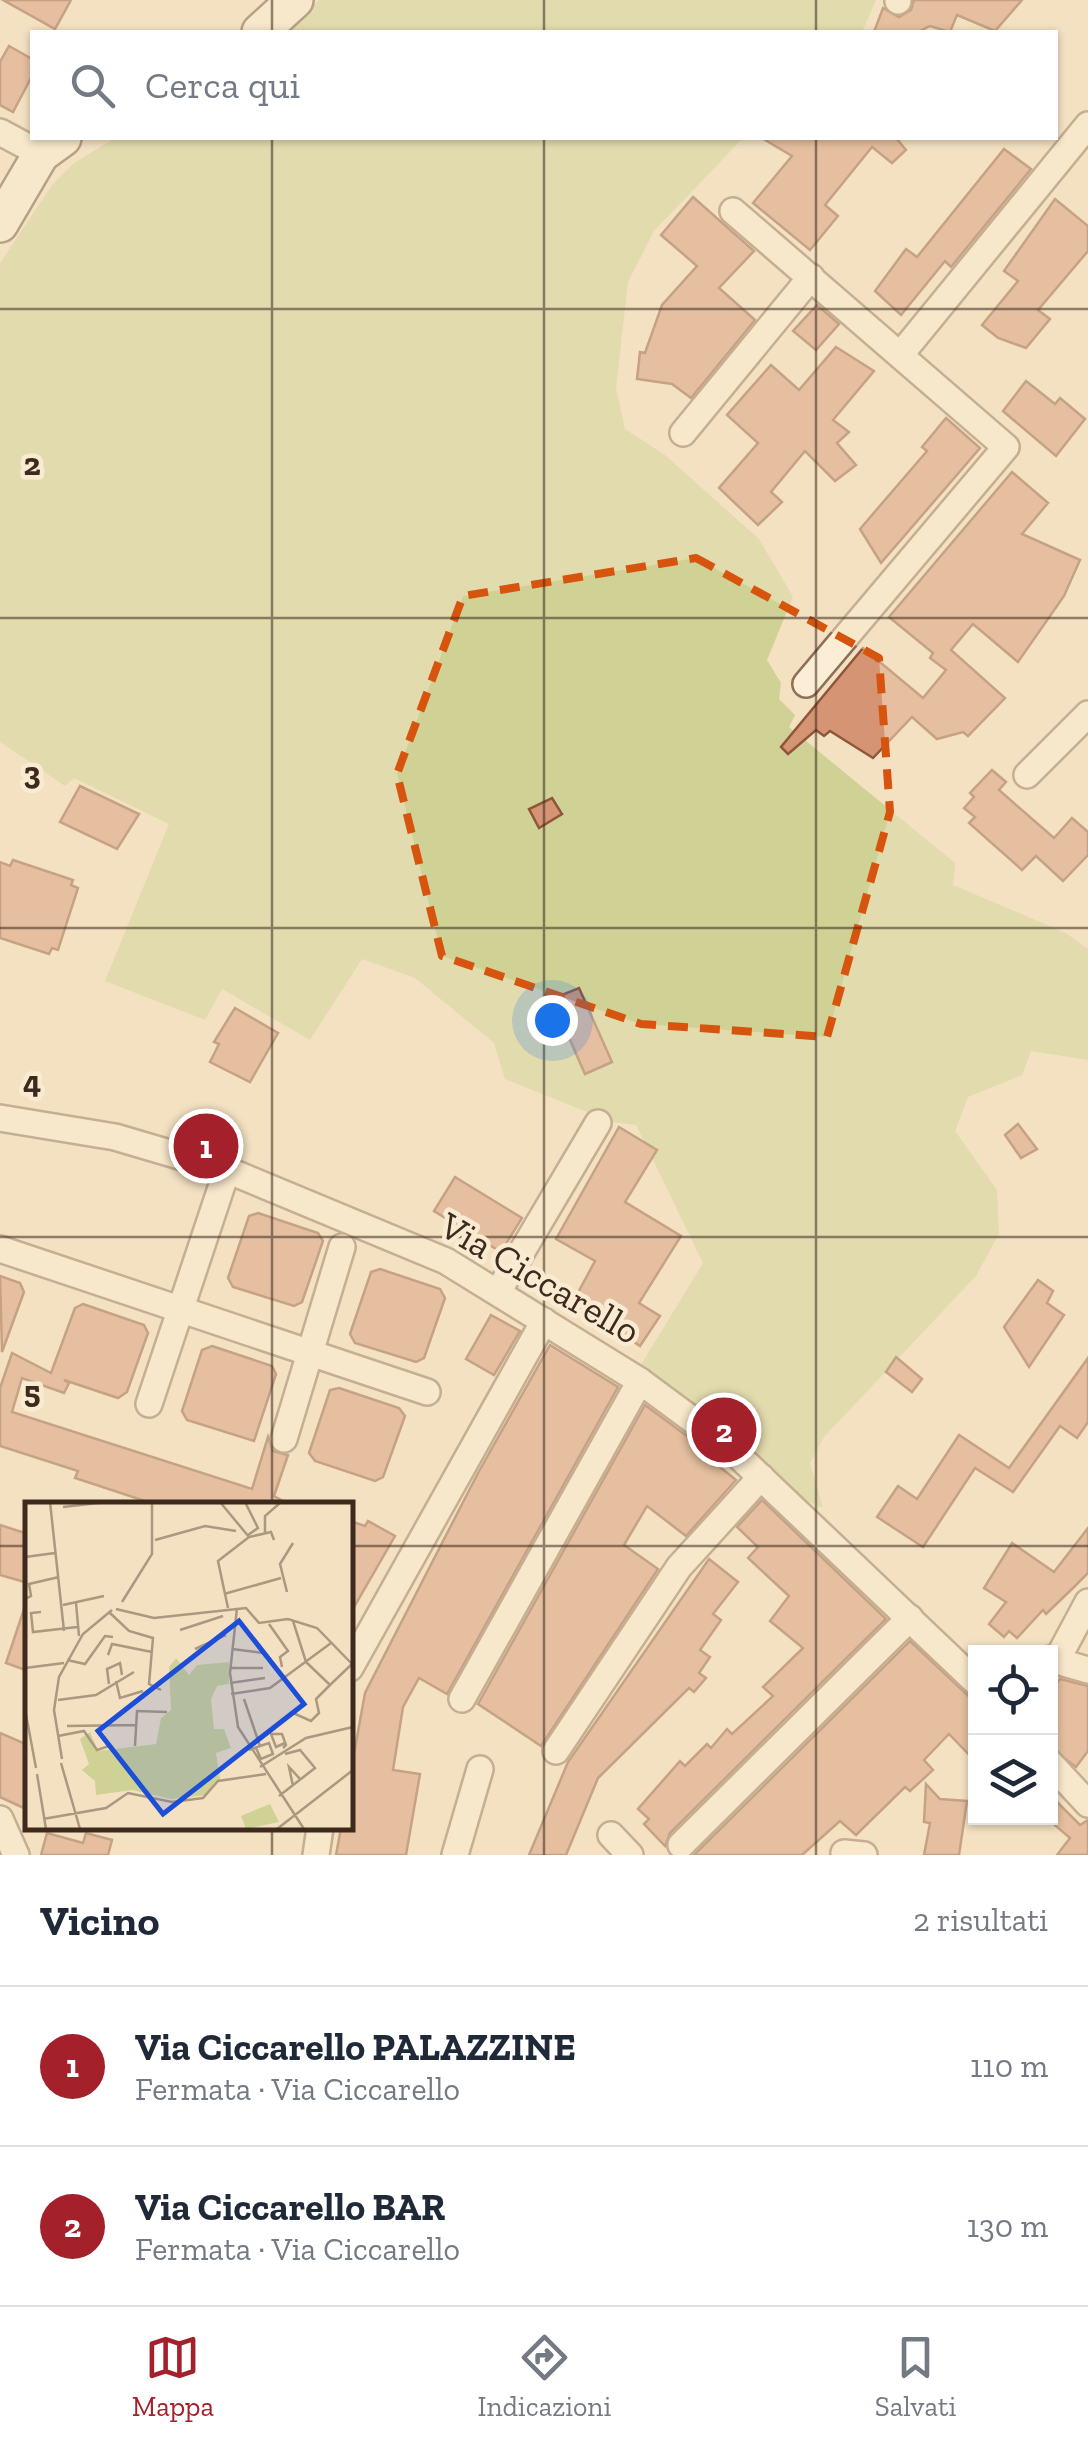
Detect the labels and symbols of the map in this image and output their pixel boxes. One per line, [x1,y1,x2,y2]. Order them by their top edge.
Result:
text: 2 [23,445,41,483]
text: 3 [23,754,41,792]
your location [527,995,578,1046]
text: 4 [23,1063,41,1101]
pin: 1 [174,1108,238,1184]
street label: Via Ciccarello [431,1202,648,1354]
text: 5 [24,1373,40,1411]
pin: 2 [692,1392,756,1468]
inset map [25,1502,352,1830]

